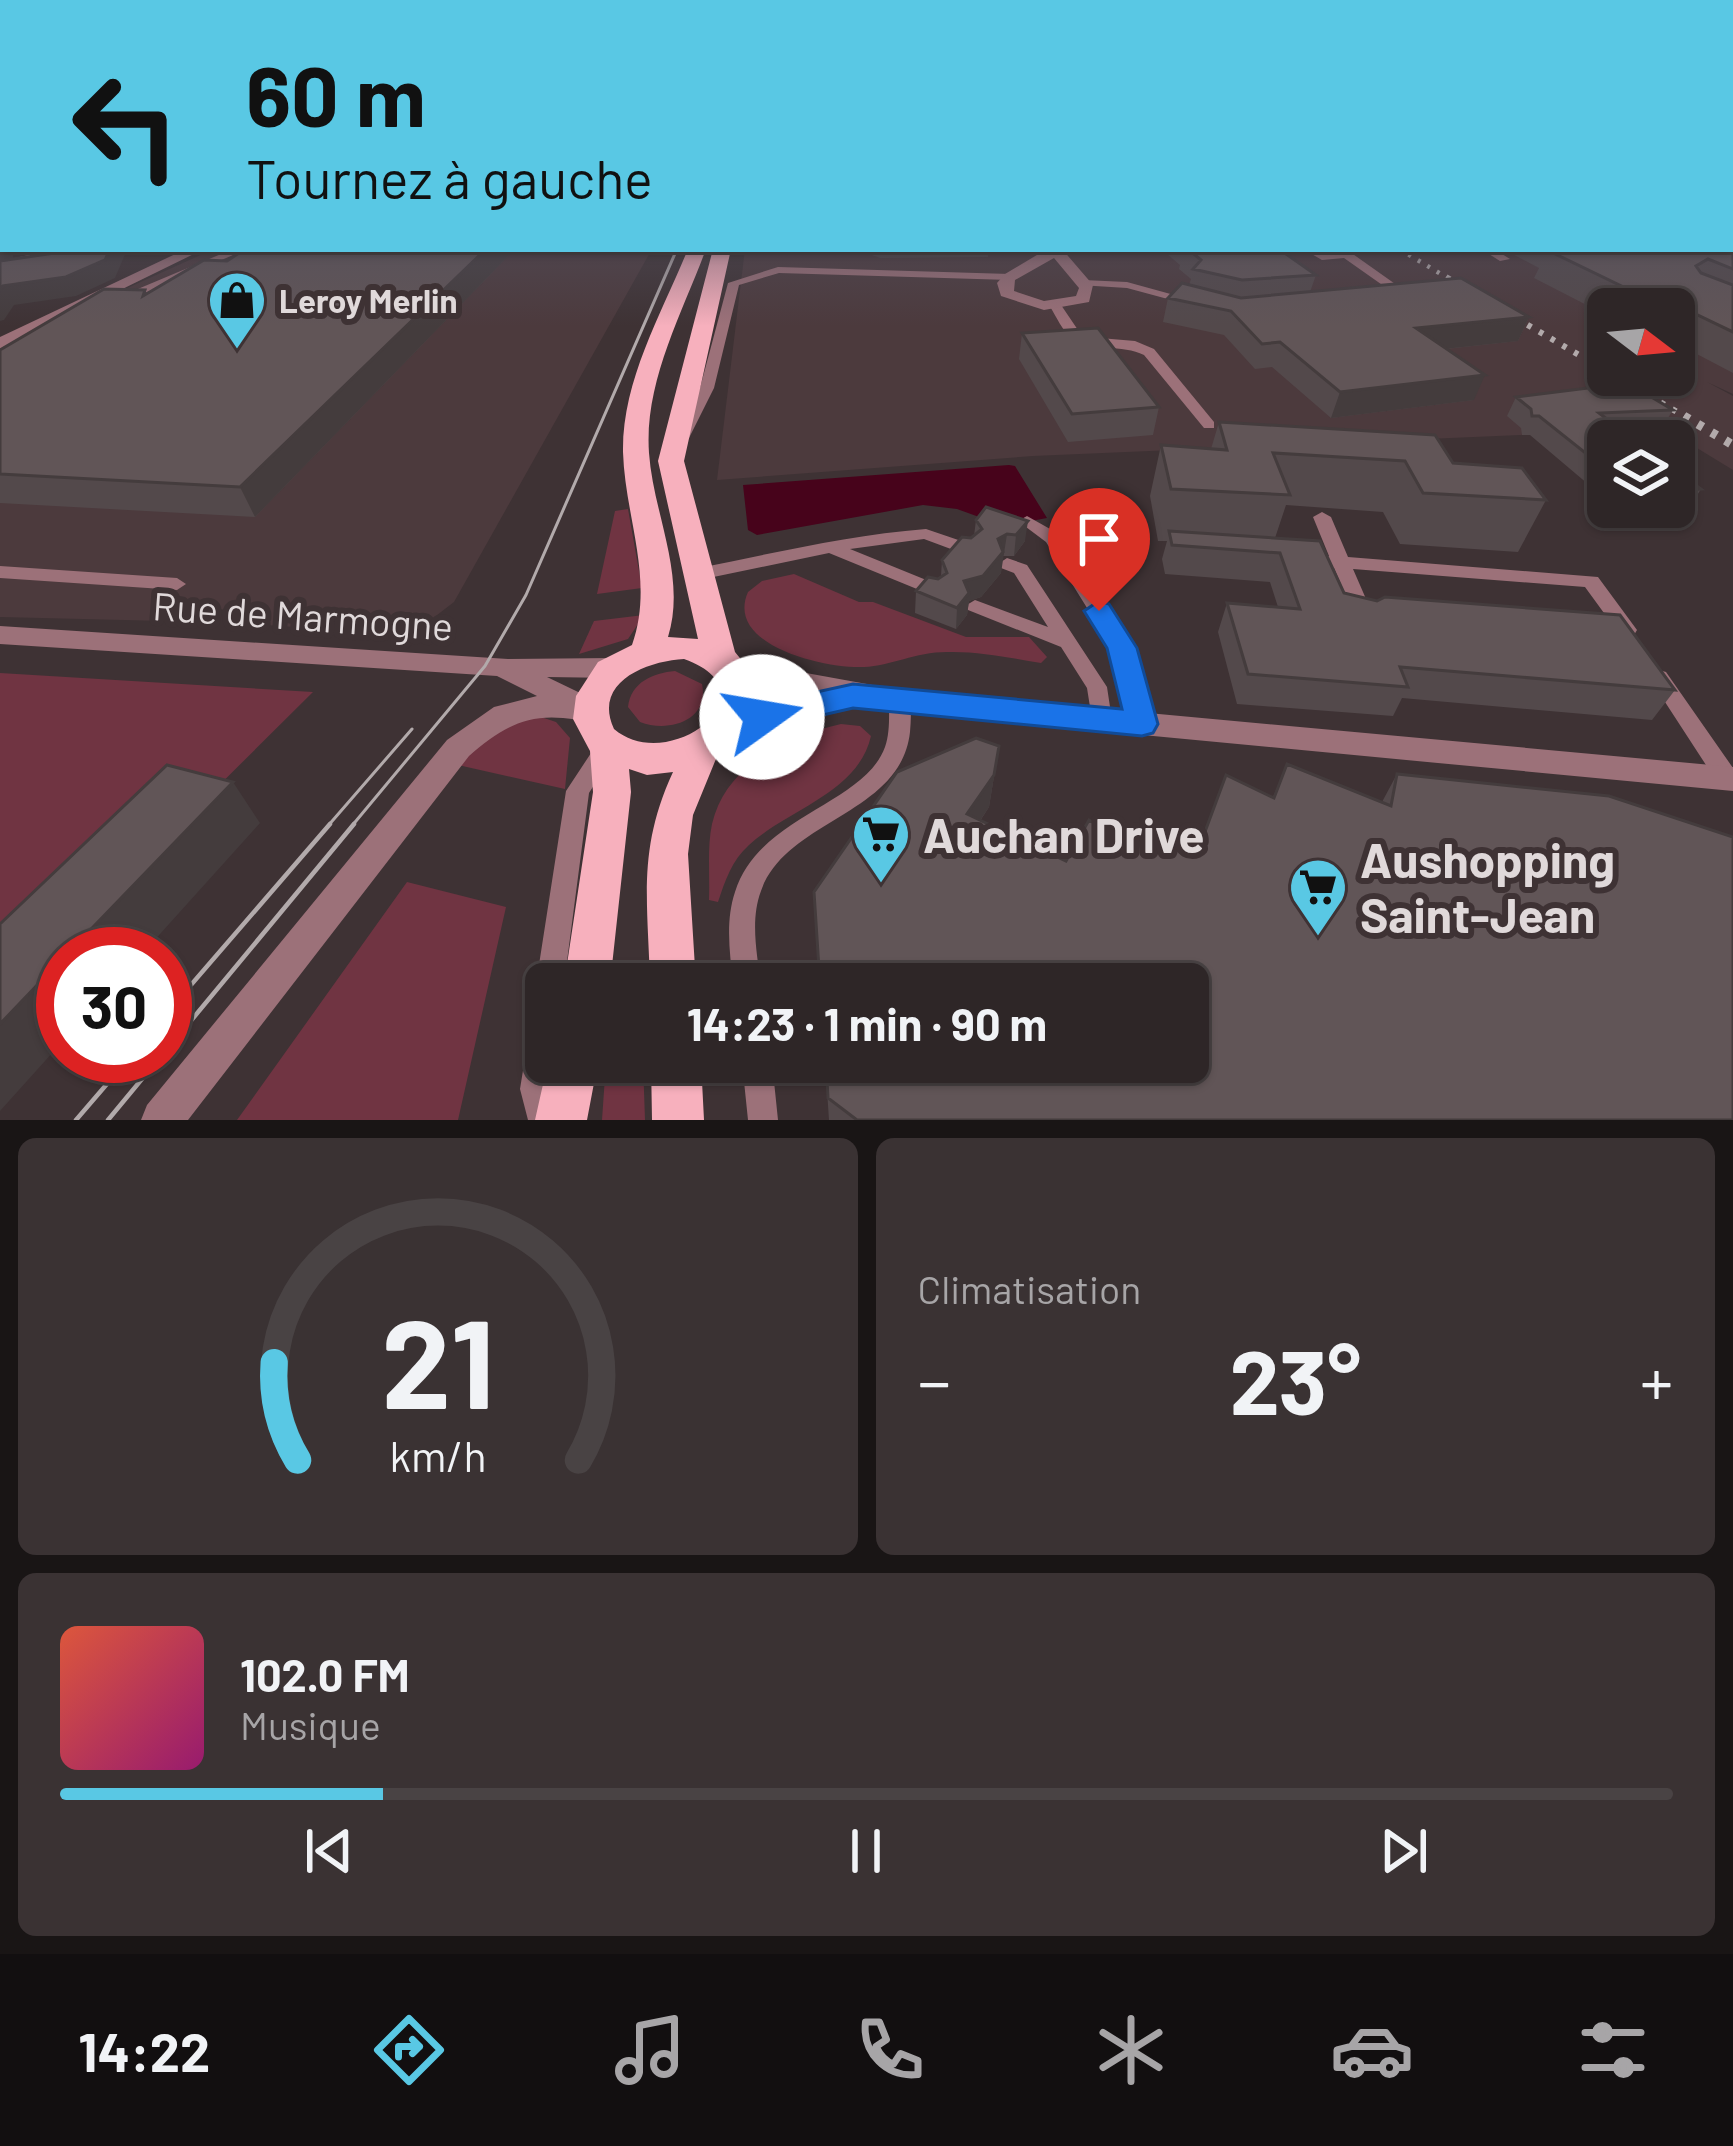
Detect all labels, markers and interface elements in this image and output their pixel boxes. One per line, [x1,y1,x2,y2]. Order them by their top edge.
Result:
text: 60 m [246,43,426,144]
icon: left [48,48,204,204]
text: Tournez à gauche [246,145,653,210]
shop icon: Leroy Merlin [206,269,268,351]
place label: Leroy Merlin [279,280,458,320]
north arrow [1587,288,1695,396]
map controls [1587,288,1695,528]
button: layers [1587,420,1695,528]
pin [1048,488,1150,611]
icon: arrive [1066,506,1132,572]
street label: Rue de Marmogne [151,581,455,649]
position arrow [699,654,825,780]
supermarket icon: Auchan Drive [850,803,912,885]
place label: Auchan Drive [923,805,1204,863]
place label: Aushopping Saint-Jean [1360,830,1615,943]
supermarket icon: Aushopping Saint-Jean [1287,856,1349,938]
speed limit sign: 30 [36,927,192,1083]
text: 14:23 · 1 min · 90 m [687,996,1047,1050]
text: Climatisation [918,1265,1141,1312]
text: 21 [381,1284,494,1434]
text: 23° [1229,1325,1361,1433]
text: − [918,1340,951,1419]
text: + [1640,1340,1673,1419]
text: km/h [389,1428,486,1480]
text: 102.0 FM [240,1647,410,1701]
text: Musique [240,1701,381,1748]
icon: previous [296,1818,362,1884]
icon: pause [833,1818,899,1884]
icon: next [1371,1818,1437,1884]
icon: directions [367,2008,451,2092]
icon: music [608,2008,692,2092]
icon: phone [848,2008,932,2092]
icon: climate [1089,2008,1173,2092]
icon: car [1330,2008,1414,2092]
icon: filters [1571,2008,1655,2092]
text: 14:22 [78,2018,210,2083]

